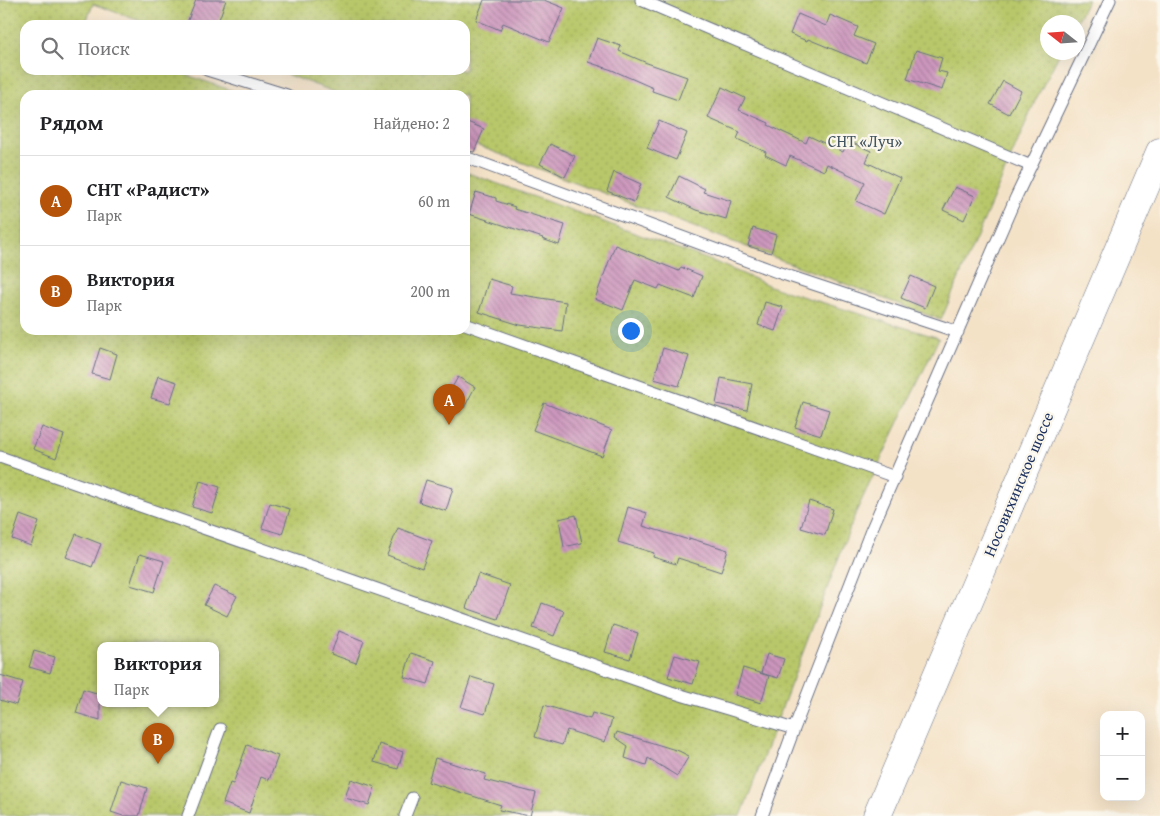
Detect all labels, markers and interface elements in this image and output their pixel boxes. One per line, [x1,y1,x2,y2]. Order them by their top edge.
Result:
north arrow [1040,15,1085,60]
search box [20,20,470,75]
icon: search [38,34,66,62]
text: Поиск [78,34,130,62]
text: Рядом [40,107,103,138]
text: Найдено: 2 [373,111,450,135]
park label: СНТ «Луч» [828,129,902,153]
text: СНТ «Радист» [87,175,210,203]
text: A [51,189,61,213]
text: 60 m [418,189,450,213]
text: Парк [87,203,122,227]
text: Виктория [87,265,175,293]
text: B [51,279,61,303]
text: 200 m [410,279,450,303]
text: Парк [87,293,122,317]
your location [618,318,644,344]
pin: A [433,384,465,425]
street label: Носовихинское шоссе [977,408,1059,560]
popup [97,642,219,707]
text: Виктория [114,649,202,677]
text: Парк [114,677,149,701]
map controls [1100,711,1145,801]
button: + [1100,711,1145,756]
pin: B [142,723,174,764]
button: − [1100,756,1145,801]

